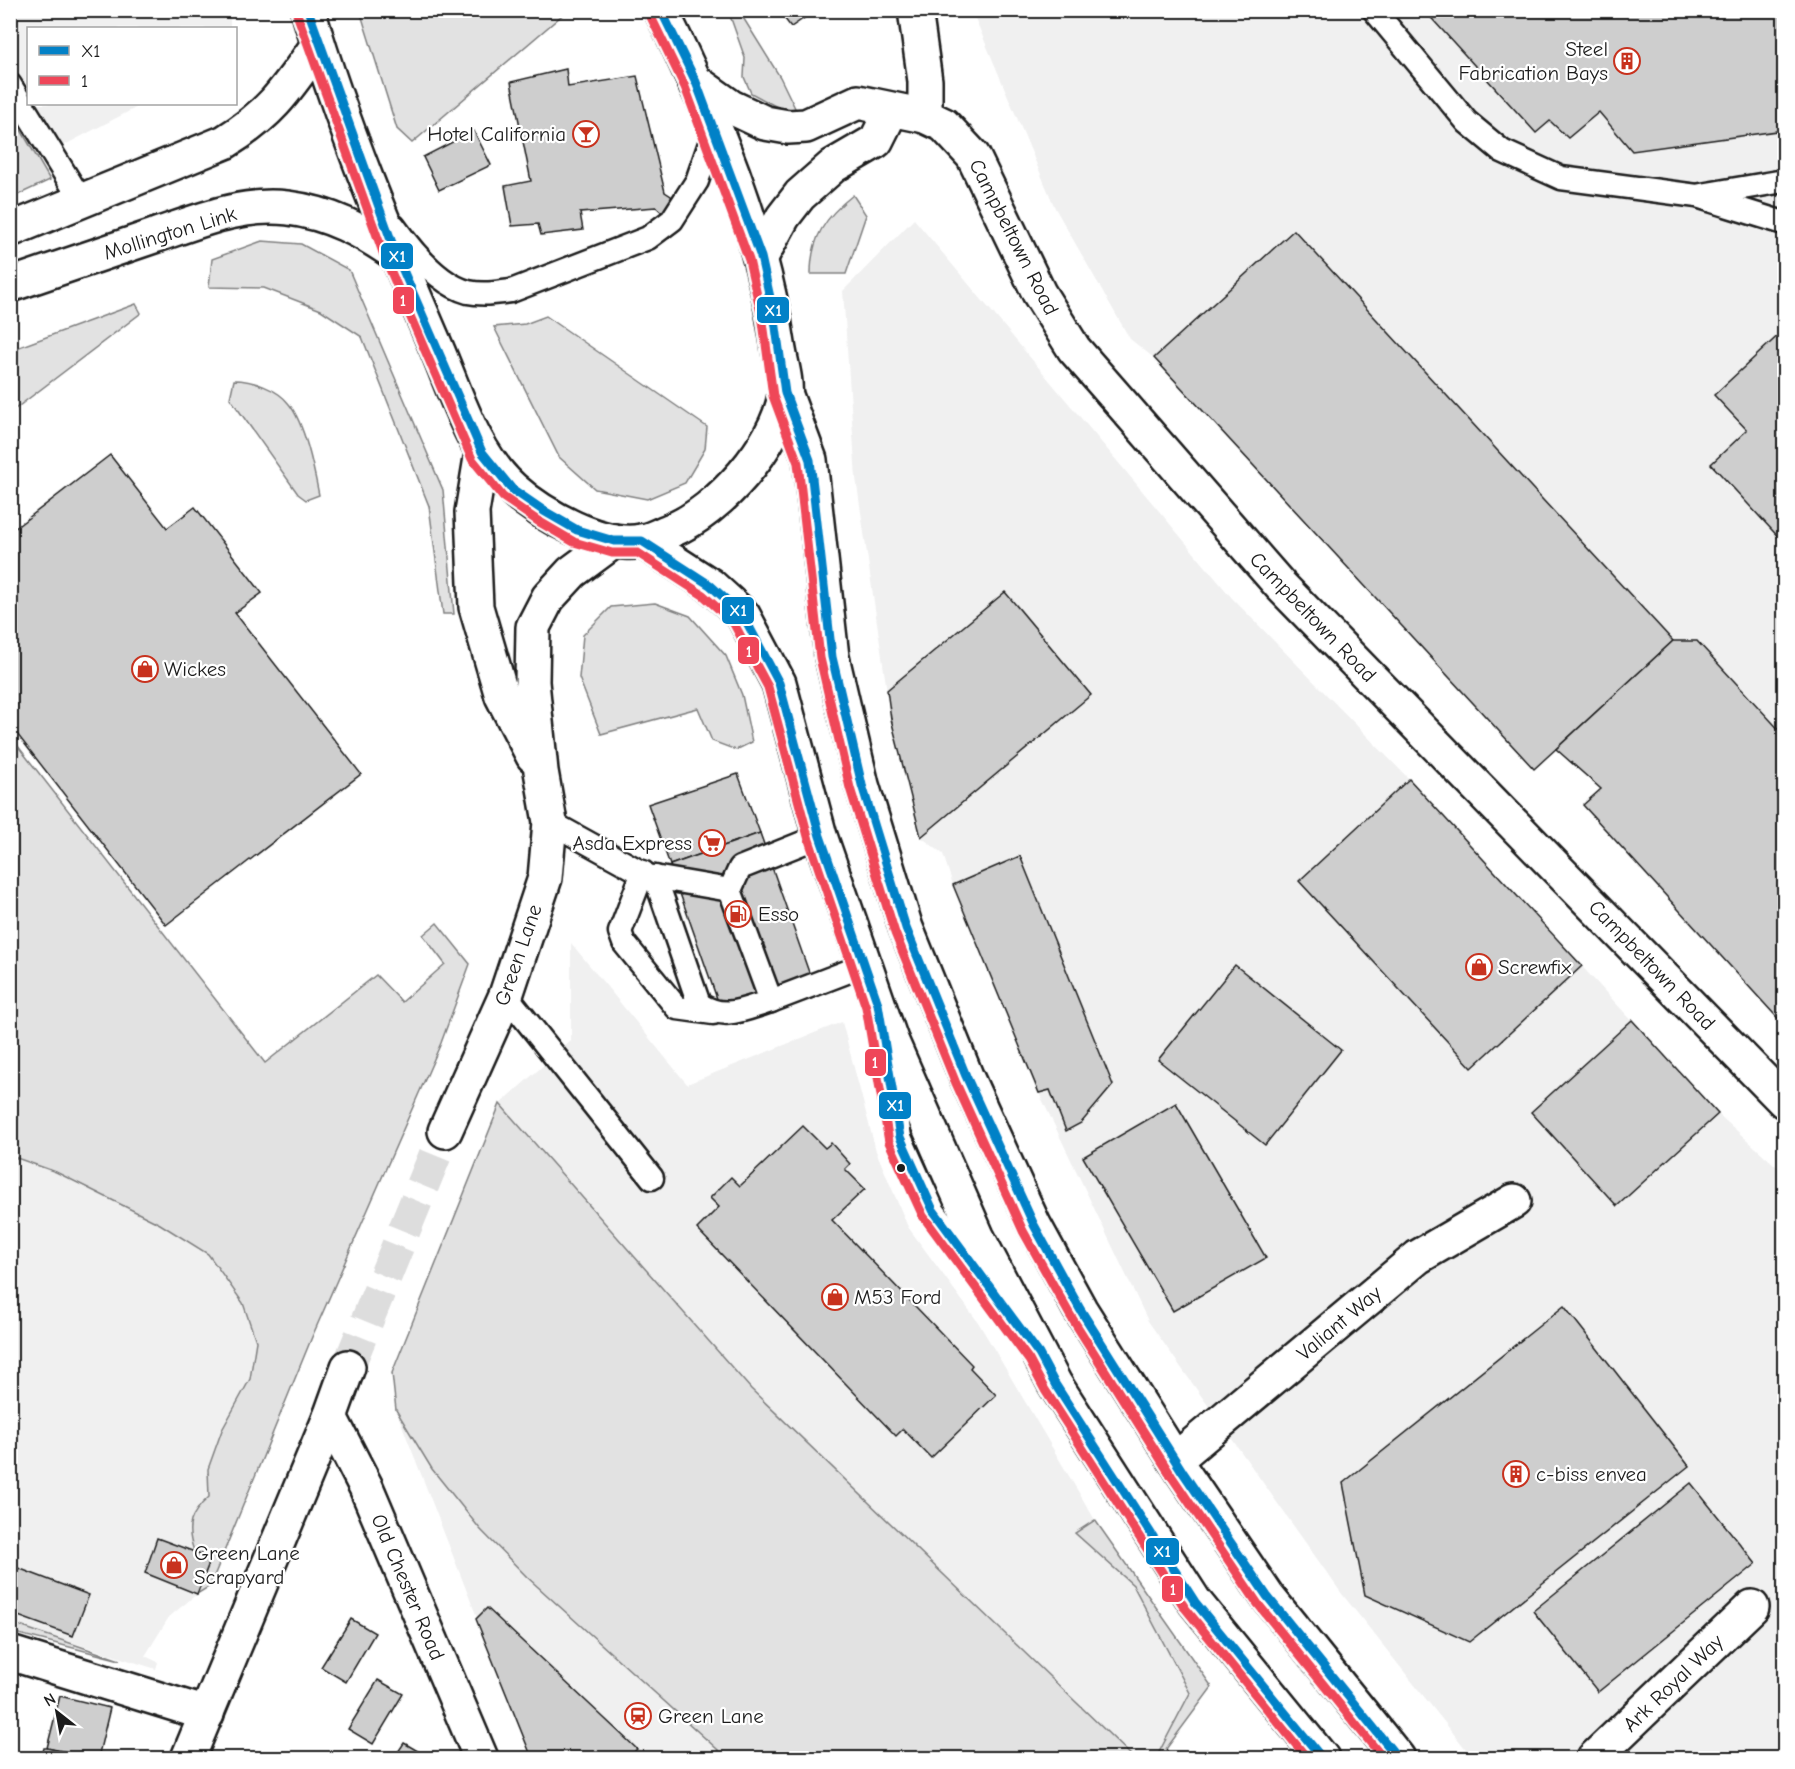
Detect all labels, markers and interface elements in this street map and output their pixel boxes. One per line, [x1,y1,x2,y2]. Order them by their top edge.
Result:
legend [27,27,237,105]
place label: Steel Fabrication Bays [1458,37,1608,85]
text: X1 [81,41,100,62]
building icon: Steel Fabrication Bays [1612,46,1642,76]
text: 1 [81,71,88,92]
bar icon: Hotel California [571,119,601,149]
place label: Hotel California [427,122,566,146]
street label: Campbeltown Road [964,155,1064,319]
street label: Mollington Link [101,201,239,265]
line badge: X1 [380,242,414,270]
text: X1 [388,248,406,266]
line badge: 1 [392,286,415,315]
text: 1 [400,292,406,310]
line badge: X1 [756,296,790,324]
text: X1 [764,302,782,320]
street label: Campbeltown Road [1245,547,1381,687]
line badge: X1 [721,596,755,625]
text: X1 [729,602,747,620]
line badge: 1 [737,636,760,665]
text: 1 [746,643,752,661]
shop icon: Wickes [130,654,160,684]
place label: Wickes [164,657,226,681]
supermarket icon: Asda Express [697,828,727,858]
place label: Asda Express [572,831,692,855]
street label: Campbeltown Road [1584,895,1720,1035]
fuel station icon: Esso [723,899,753,929]
street label: Green Lane [489,901,547,1009]
place label: Esso [758,902,799,926]
shop icon: Screwfix [1464,952,1494,982]
place label: Screwfix [1498,955,1571,979]
line badge: 1 [864,1048,887,1077]
text: 1 [872,1054,878,1072]
line badge: X1 [878,1091,912,1120]
text: X1 [886,1097,904,1115]
unlabelled marker [895,1162,907,1174]
street label: Valiant Way [1292,1280,1387,1365]
shop icon: M53 Ford [820,1282,850,1312]
place label: M53 Ford [854,1285,942,1309]
building icon: c-biss envea [1501,1459,1531,1489]
place label: c-biss envea [1536,1462,1647,1486]
street label: Old Chester Road [366,1510,450,1664]
line badge: X1 [1145,1537,1180,1566]
place label: Green Lane Scrapyard [194,1541,300,1589]
text: X1 [1153,1543,1171,1561]
shop icon: Green Lane Scrapyard [159,1550,189,1580]
line badge: 1 [1161,1575,1184,1603]
text: 1 [1170,1581,1176,1599]
street label: Ark Royal Way [1618,1629,1728,1737]
north arrow [27,1682,87,1742]
text: N [41,1690,59,1710]
station icon: Green Lane [623,1701,653,1731]
place label: Green Lane [658,1704,764,1728]

